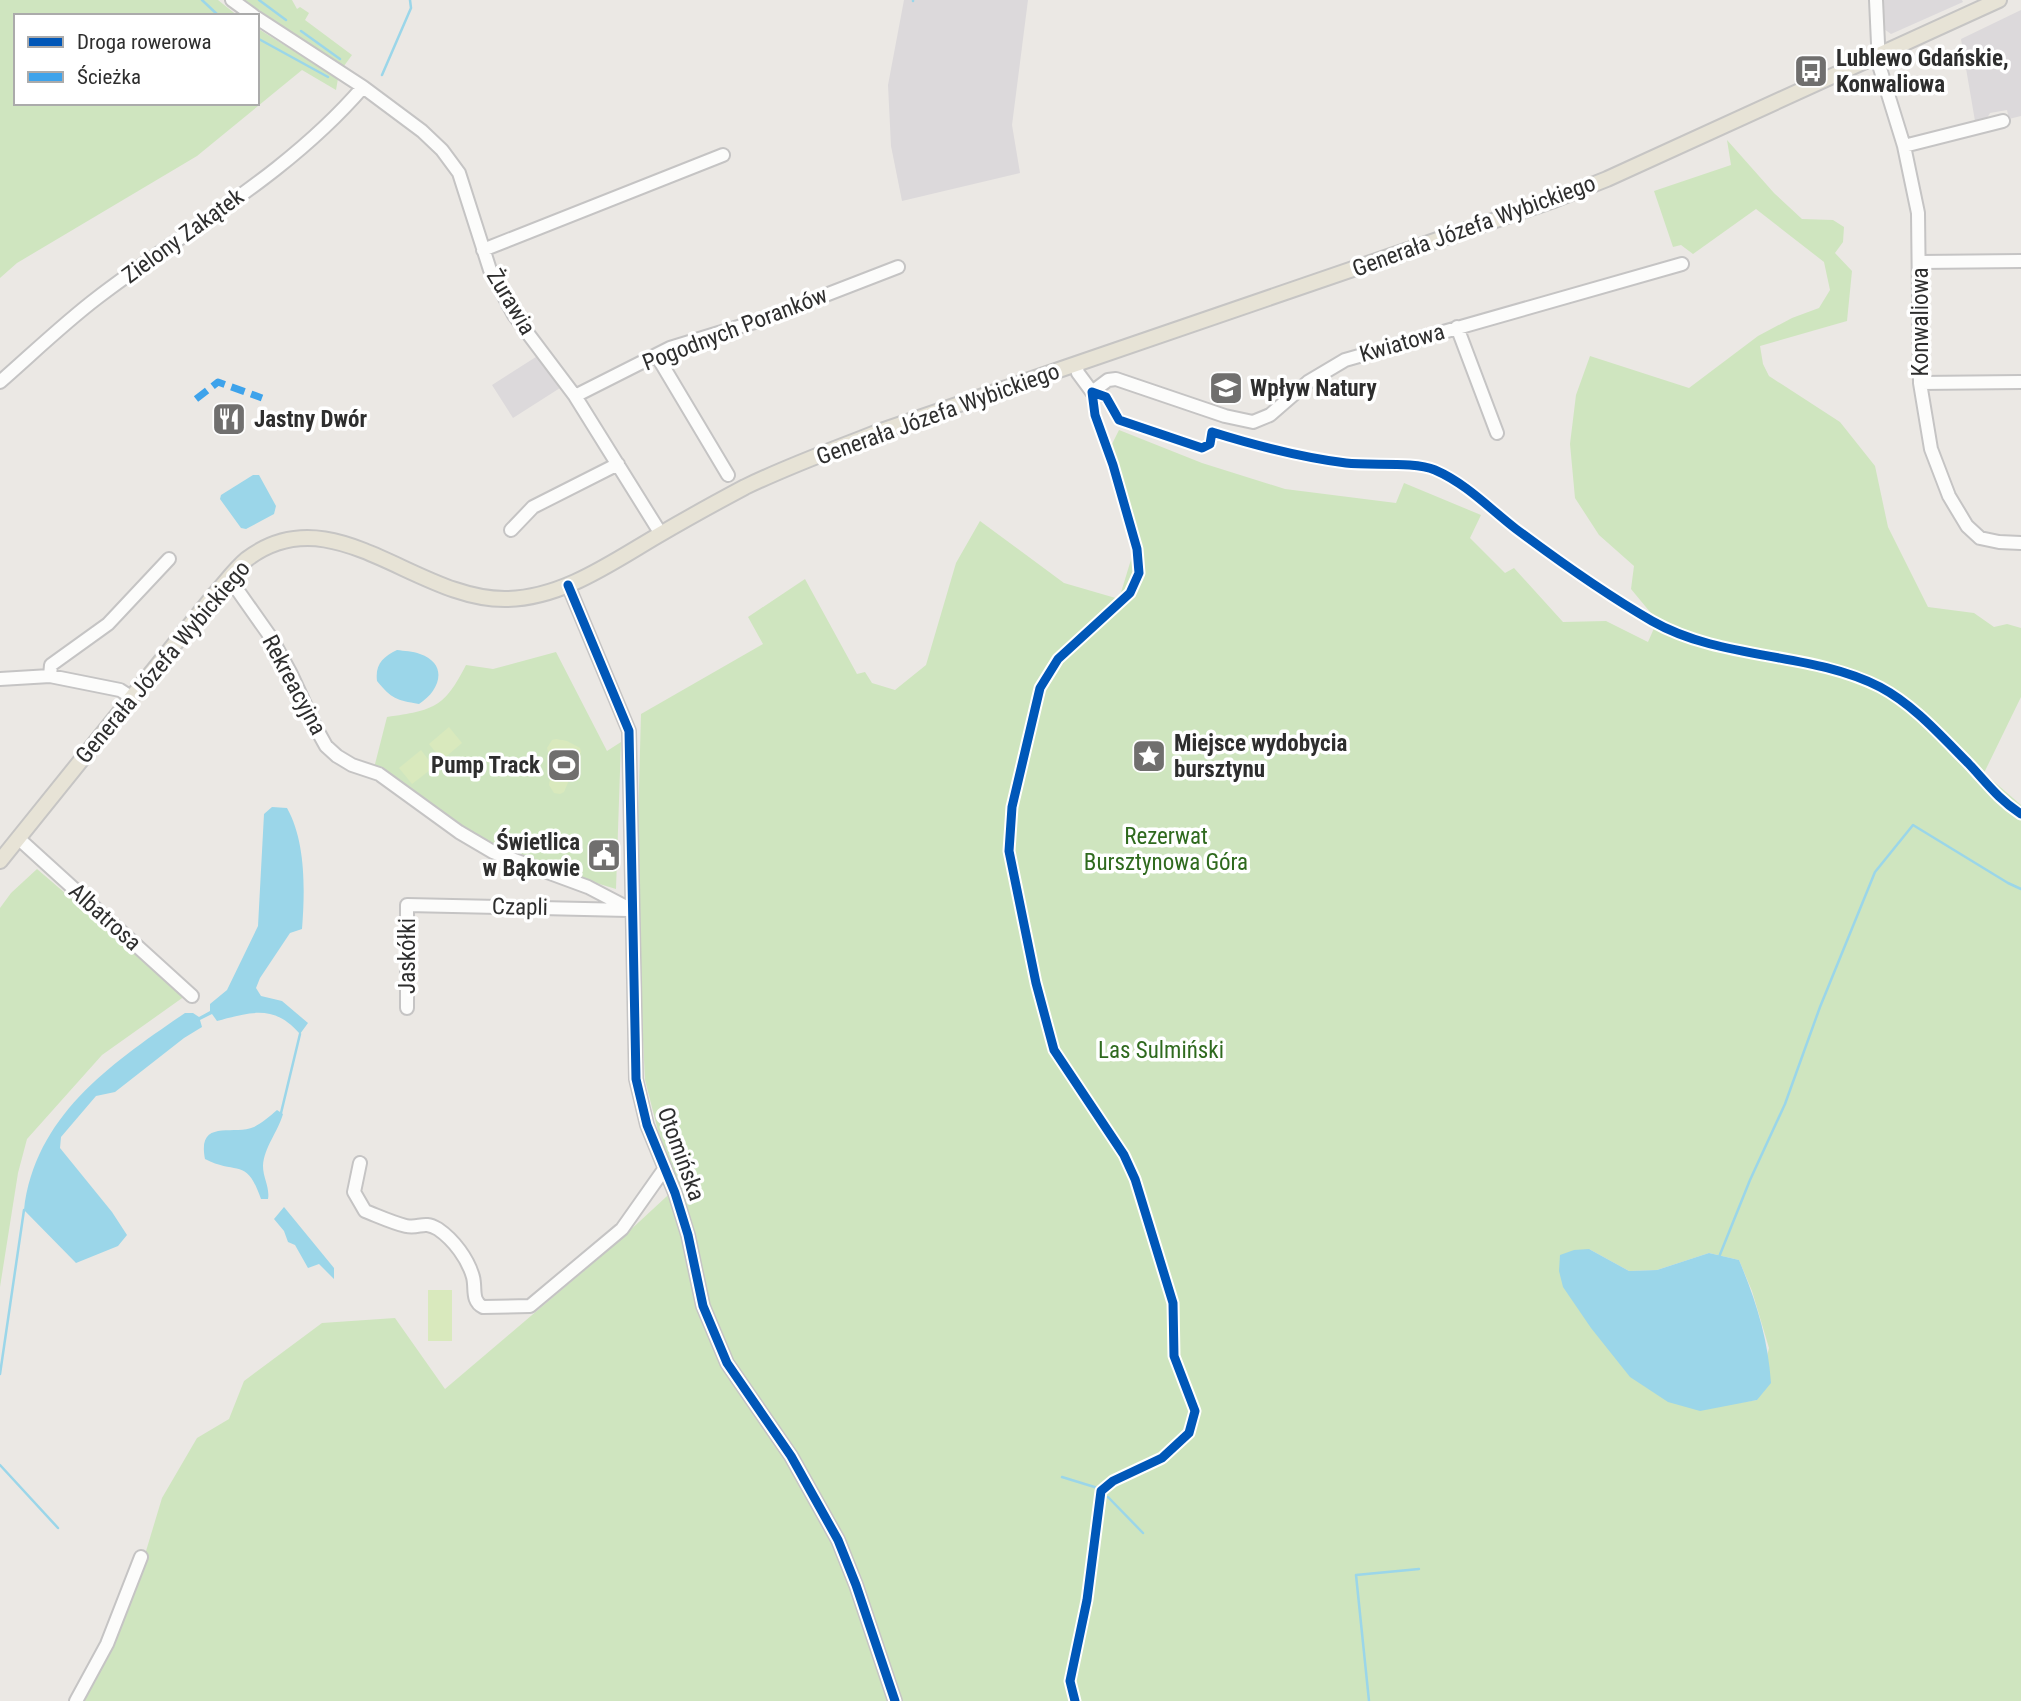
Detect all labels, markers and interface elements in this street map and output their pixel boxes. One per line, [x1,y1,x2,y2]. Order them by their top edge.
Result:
legend [14,14,259,105]
text: Droga rowerowa [77,30,212,54]
place label: Lublewo Gdańskie, Konwaliowa [1836,45,2009,98]
bus stop icon: Lublewo Gdańskie, Konwaliowa [1792,52,1830,90]
text: Ścieżka [77,65,141,89]
street label: Generała Józefa Wybickiego [1349,169,1599,283]
street label: Zielony Zakątek [117,183,249,289]
street label: Żurawia [481,264,541,340]
street label: Konwaliowa [1907,268,1934,376]
street label: Pogodnych Poranków [639,281,831,377]
street label: Kwiatowa [1356,318,1448,368]
street label: Generała Józefa Wybickiego [813,357,1063,471]
school or university icon: Wpływ Natury [1207,369,1245,407]
place label: Wpływ Natury [1250,375,1377,402]
restaurant icon: Jastny Dwór [210,400,248,438]
place label: Jastny Dwór [254,406,367,433]
street label: Generała Józefa Wybickiego [70,555,256,769]
street label: Rekreacyjna [256,630,332,740]
place label: Miejsce wydobycia bursztynu [1174,730,1347,783]
place icon: Miejsce wydobycia bursztynu [1130,737,1168,775]
sports icon: Pump Track [545,746,583,784]
place label: Pump Track [431,752,541,779]
park label: Rezerwat Bursztynowa Góra [1084,823,1248,876]
place label: Świetlica w Bąkowie [483,828,580,882]
public building icon: Świetlica w Bąkowie [585,836,623,874]
street label: Albatrosa [63,878,147,956]
street label: Czapli [492,893,548,921]
street label: Jaskółki [394,918,421,994]
park label: Las Sulmiński [1098,1037,1224,1064]
street label: Otomińska [652,1104,710,1204]

